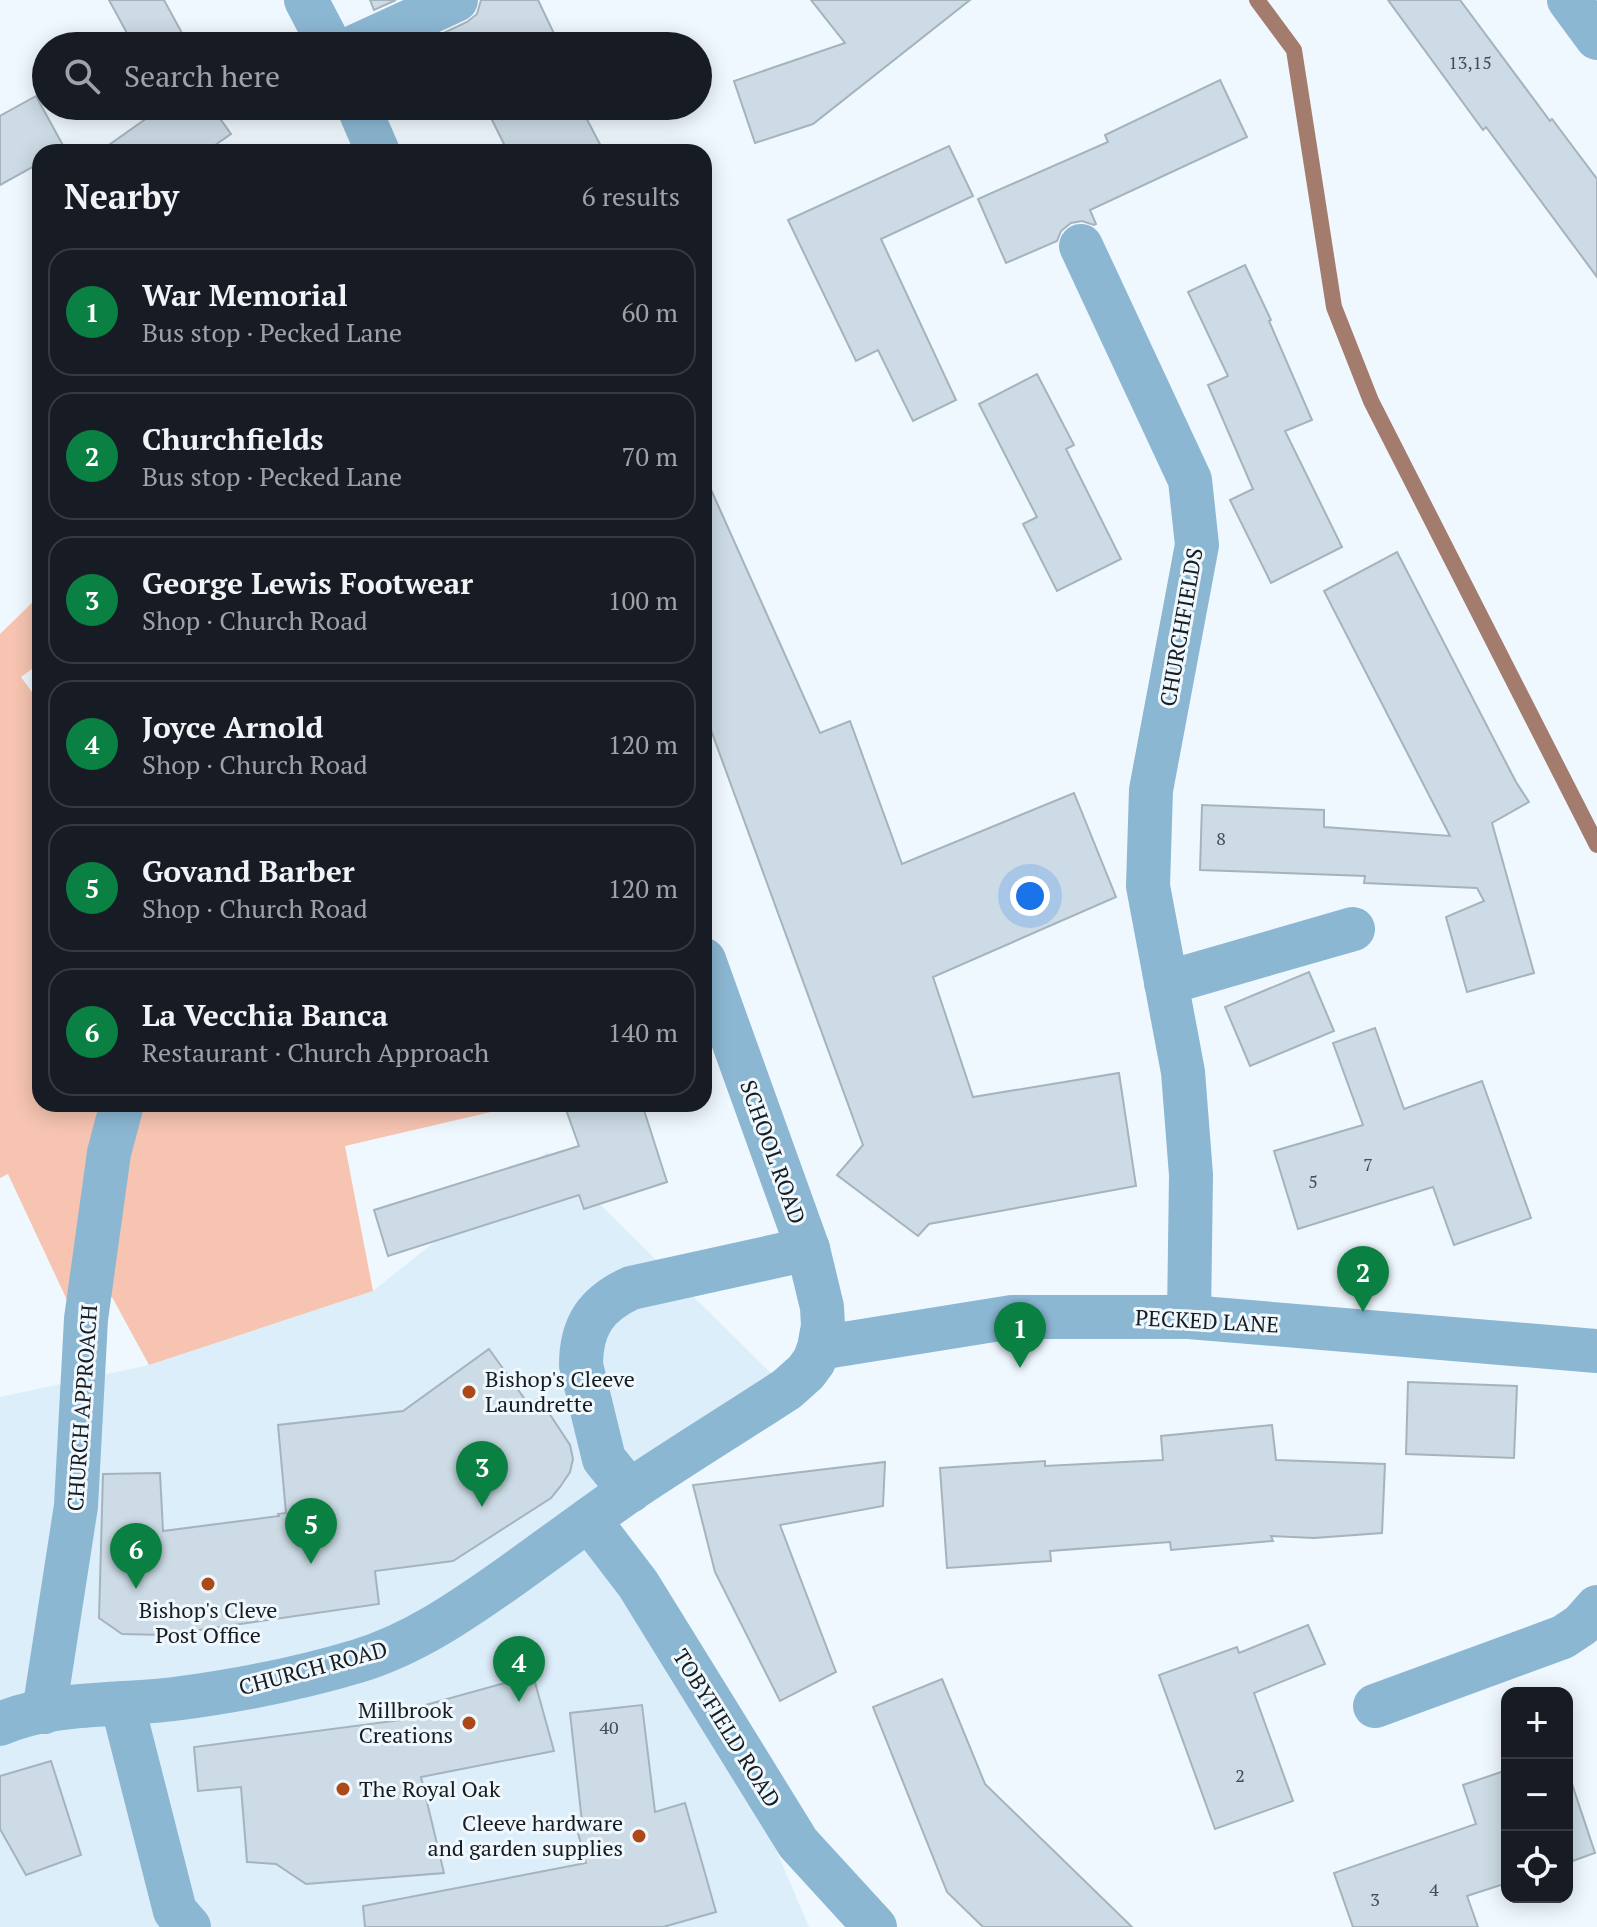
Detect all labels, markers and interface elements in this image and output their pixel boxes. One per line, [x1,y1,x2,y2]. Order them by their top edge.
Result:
search box [32,32,712,120]
house number: 13,15 [1448,50,1492,74]
icon: search [60,54,104,98]
text: Search here [124,56,280,96]
text: Nearby [64,174,179,219]
text: 6 results [582,179,680,213]
text: War Memorial [142,275,348,315]
text: 1 [85,295,99,329]
text: 60 m [622,295,678,329]
text: Bus stop · Pecked Lane [142,315,402,349]
text: Churchfields [142,419,323,459]
text: 2 [85,439,99,473]
text: 70 m [622,439,678,473]
text: Bus stop · Pecked Lane [142,459,402,493]
street label: CHURCHFIELDS [1152,545,1209,708]
text: George Lewis Footwear [142,563,473,603]
text: 3 [85,583,99,617]
text: 100 m [608,583,678,617]
text: Shop · Church Road [142,603,368,637]
text: Joyce Arnold [142,707,324,747]
text: 4 [85,727,99,761]
text: 120 m [608,727,678,761]
text: Shop · Church Road [142,747,368,781]
house number: 8 [1216,826,1226,850]
text: Govand Barber [142,851,355,891]
text: 5 [85,871,99,905]
text: 120 m [608,871,678,905]
your location [1010,876,1050,916]
text: Shop · Church Road [142,891,368,925]
text: La Vecchia Banca [142,995,388,1035]
text: 6 [85,1015,99,1049]
text: 140 m [608,1015,678,1049]
text: Restaurant · Church Approach [142,1035,489,1069]
street label: SCHOOL ROAD [734,1076,813,1228]
house number: 7 [1363,1152,1373,1176]
house number: 5 [1308,1169,1318,1193]
pin: 2 [1337,1246,1389,1312]
pin: 1 [994,1302,1046,1368]
street label: PECKED LANE [1134,1302,1280,1339]
street label: CHURCH APPROACH [60,1304,103,1512]
place label: Bishop's Cleeve Laundrette [485,1364,635,1418]
marker: Bishop's Cleeve Laundrette [460,1383,478,1401]
pin: 3 [456,1441,508,1507]
pin: 5 [285,1498,337,1564]
pin: 6 [110,1523,162,1589]
marker: Bishop's Cleve Post Office [199,1575,217,1593]
place label: Bishop's Cleve Post Office [139,1595,277,1649]
street label: CHURCH ROAD [235,1634,390,1701]
pin: 4 [493,1636,545,1702]
street label: TOBYFIELD ROAD [667,1643,788,1812]
map controls [1501,1687,1573,1903]
button: + [1501,1687,1573,1759]
place label: Millbrook Creations [358,1695,454,1749]
marker: Millbrook Creations [460,1714,478,1732]
house number: 40 [599,1715,619,1739]
button: − [1501,1759,1573,1831]
house number: 2 [1235,1763,1245,1787]
place label: The Royal Oak [359,1774,501,1803]
marker: The Royal Oak [334,1780,352,1798]
place label: Cleeve hardware and garden supplies [428,1808,623,1862]
marker: Cleeve hardware and garden supplies [630,1827,648,1845]
button: locate [1501,1831,1573,1903]
house number: 4 [1429,1877,1439,1901]
house number: 3 [1370,1887,1380,1911]

